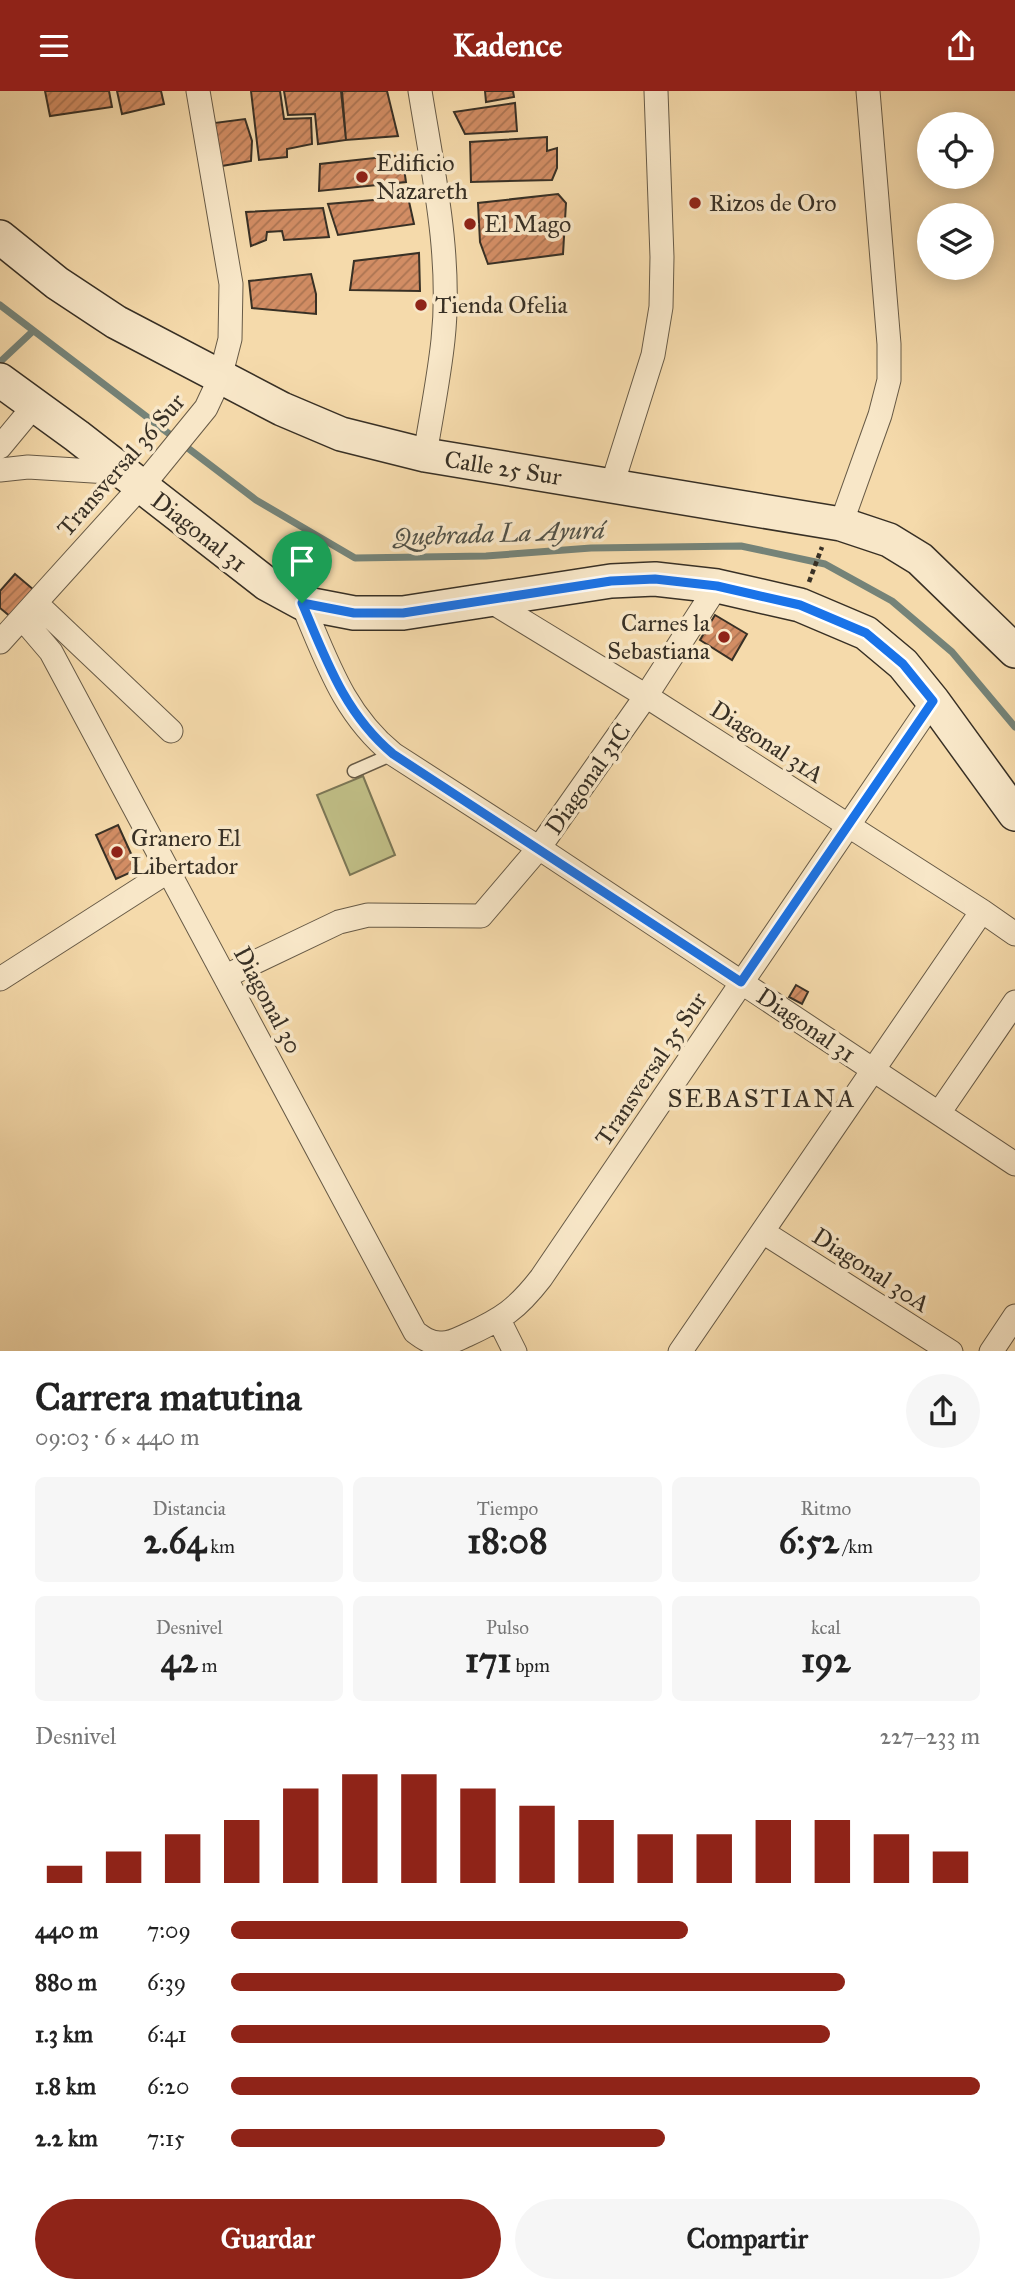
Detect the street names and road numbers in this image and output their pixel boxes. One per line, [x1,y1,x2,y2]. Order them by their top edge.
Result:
street label: Transversal 36 Sur [51,387,191,543]
street label: Calle 25 Sur [442,444,564,492]
street label: Diagonal 31 [145,485,253,579]
street label: Diagonal 31A [705,694,829,790]
street label: Diagonal 31C [539,717,637,841]
street label: Diagonal 30 [227,941,309,1059]
street label: Diagonal 31 [751,981,861,1069]
street label: Transversal 35 Sur [589,986,713,1152]
street label: Diagonal 30A [807,1221,935,1319]

